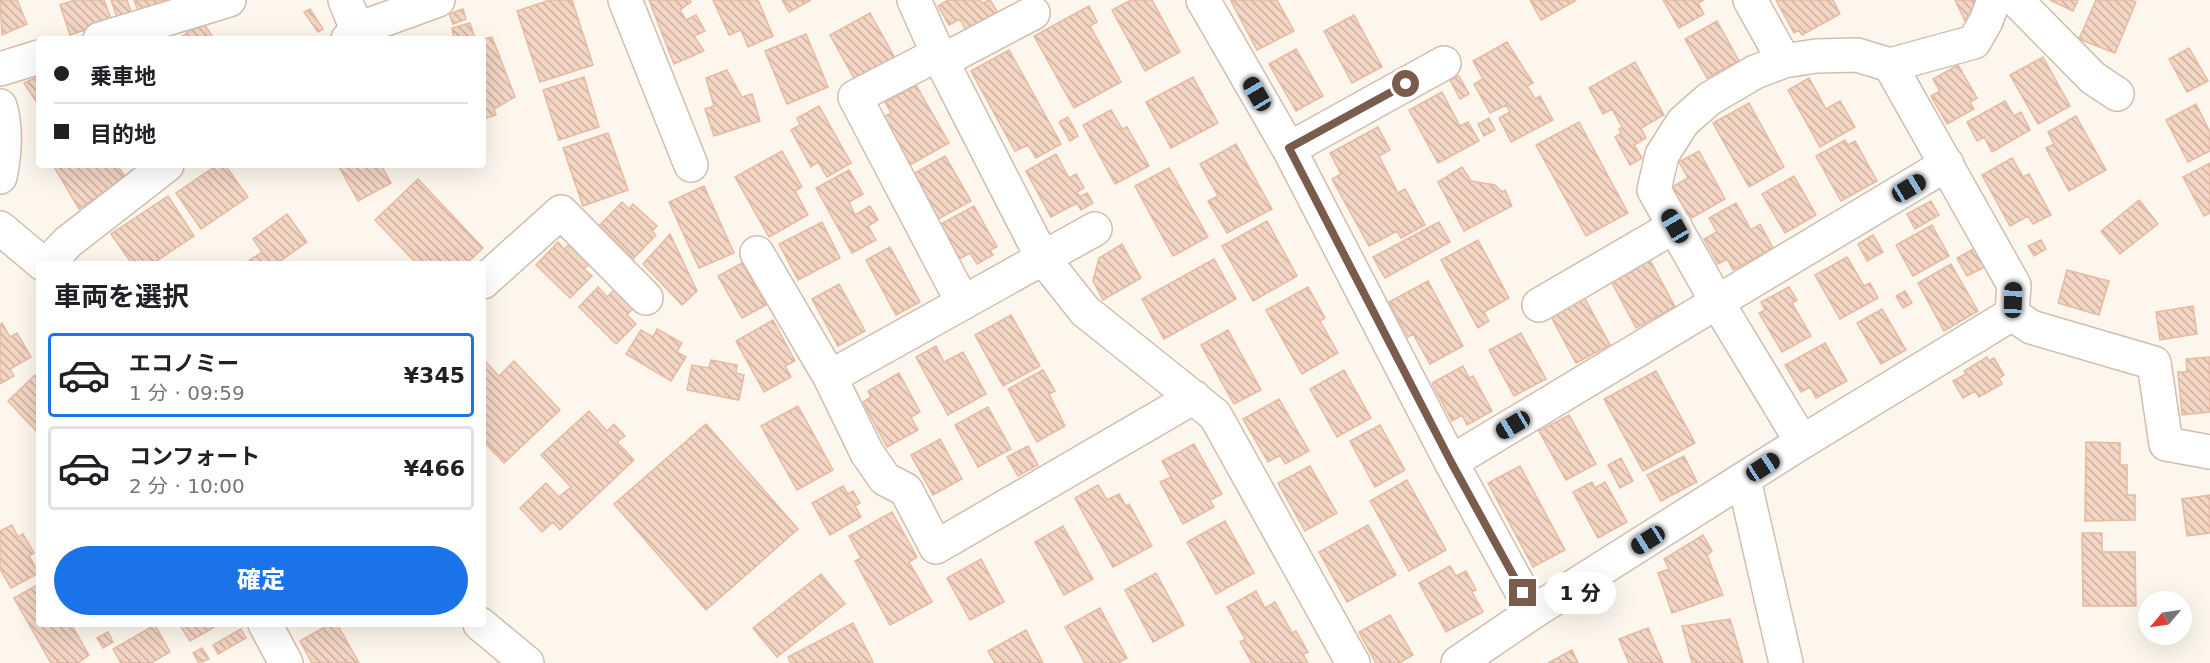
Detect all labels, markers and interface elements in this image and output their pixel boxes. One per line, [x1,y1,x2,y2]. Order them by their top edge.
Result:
text: 乗車地 [90,64,156,89]
route start [1392,70,1419,97]
car [1240,74,1274,114]
text: 目的地 [90,122,156,147]
car [1889,171,1929,205]
car [1658,206,1692,246]
text: 車両を選択 [54,281,189,312]
car [2003,282,2023,318]
icon: car [57,348,111,402]
text: エコノミー [129,351,239,376]
text: ¥345 [404,363,465,388]
text: 1 分 · 09:59 [129,381,245,405]
car [1493,408,1533,442]
icon: car [57,441,111,495]
text: コンフォート [129,444,260,469]
car [1743,450,1783,484]
text: ¥466 [404,456,465,481]
text: 2 分 · 10:00 [129,474,245,498]
car [1628,523,1668,557]
button: 確定 [54,546,468,615]
callout: 1 分 [1544,572,1616,614]
route end [1509,579,1536,606]
text: 1 分 [1560,581,1600,605]
north arrow [2138,591,2192,645]
map controls [2138,591,2192,645]

